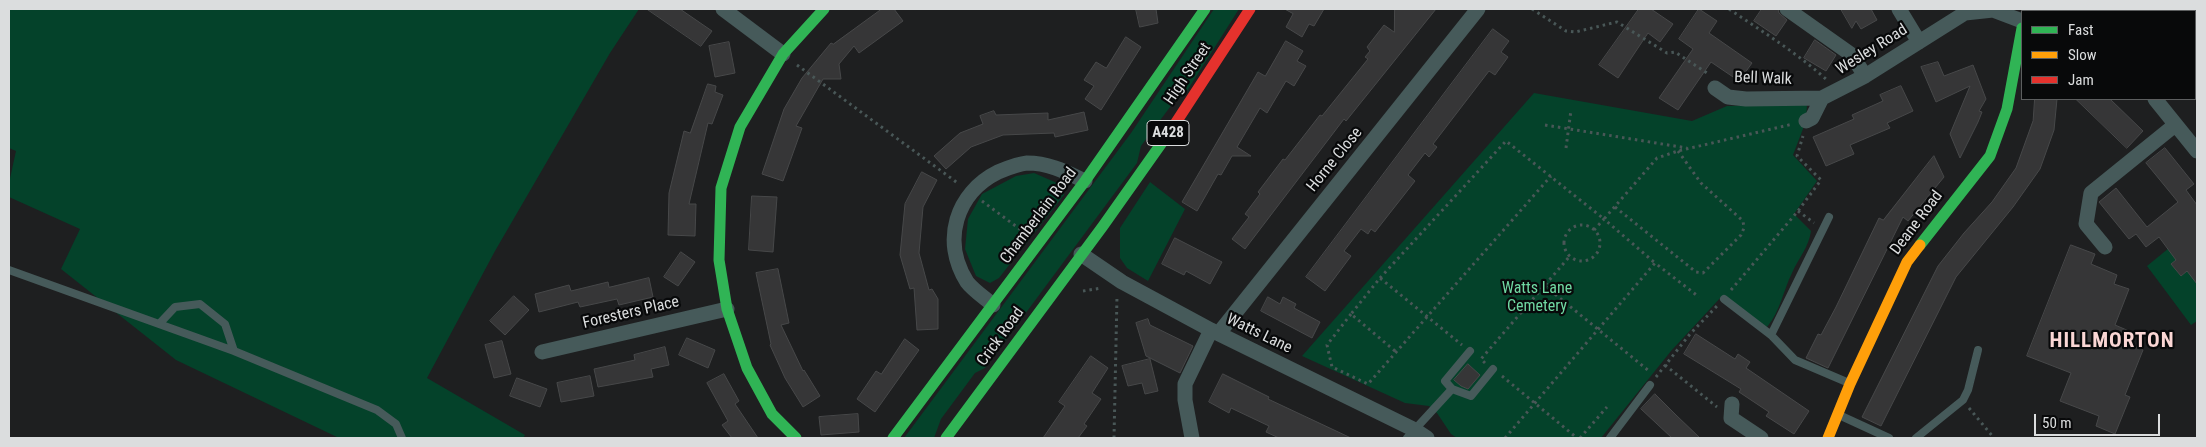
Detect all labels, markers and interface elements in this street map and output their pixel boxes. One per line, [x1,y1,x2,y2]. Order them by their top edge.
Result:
legend [2021,10,2196,100]
street label: Wesley Road [1833,21,1911,79]
text: Fast [2068,21,2093,39]
street label: High Street [1160,39,1216,109]
text: Slow [2068,46,2097,64]
street label: Bell Walk [1734,68,1792,90]
text: Jam [2068,71,2094,89]
road number: A428 [1147,120,1189,146]
street label: Horne Close [1303,124,1367,196]
street label: Chamberlain Road [997,164,1081,268]
street label: Deane Road [1887,187,1947,259]
park label: Watts Lane Cemetery [1502,279,1572,317]
street label: Foresters Place [581,293,681,333]
street label: Crick Road [973,304,1029,370]
street label: Watts Lane [1223,310,1295,358]
district label: HILLMORTON [2048,329,2176,355]
scale bar [2036,404,2162,436]
text: 50 m [2042,414,2072,432]

